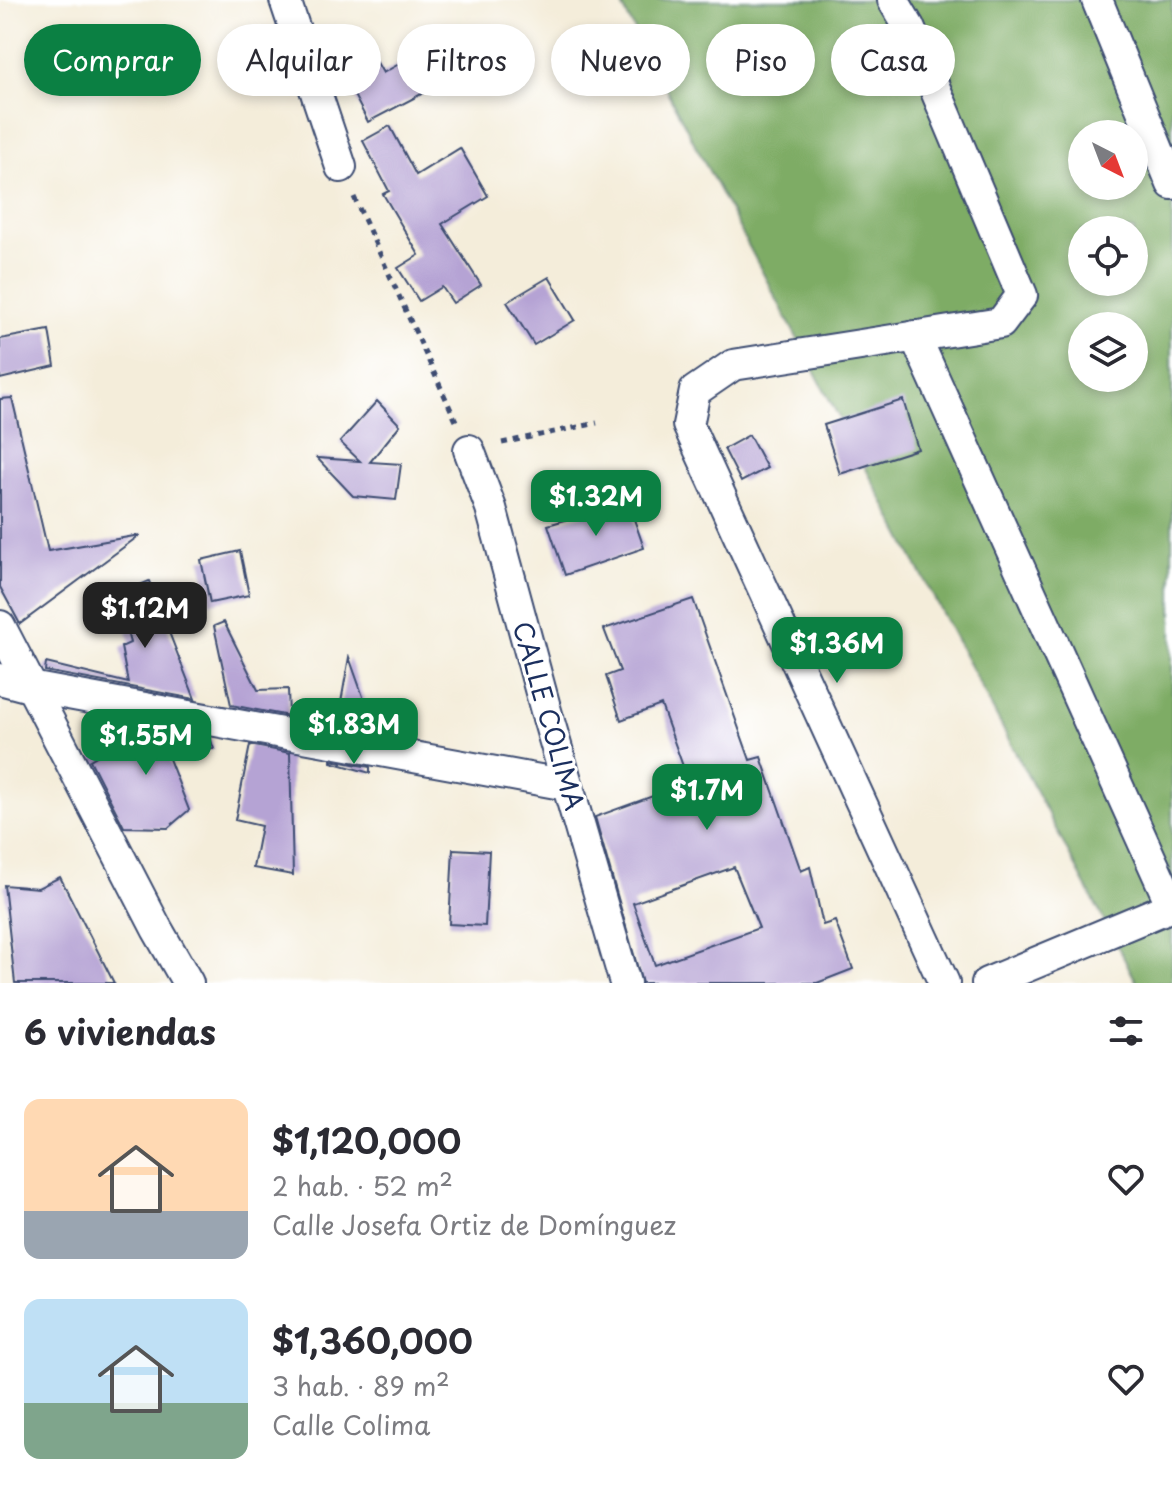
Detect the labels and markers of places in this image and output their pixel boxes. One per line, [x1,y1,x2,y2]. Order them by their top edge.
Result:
pin: $1.32M [531,470,661,538]
pin: $1.12M [80,582,210,650]
pin: $1.36M [772,617,902,685]
pin: $1.83M [289,698,419,766]
pin: $1.55M [81,709,211,777]
pin: $1.7M [651,764,763,832]

